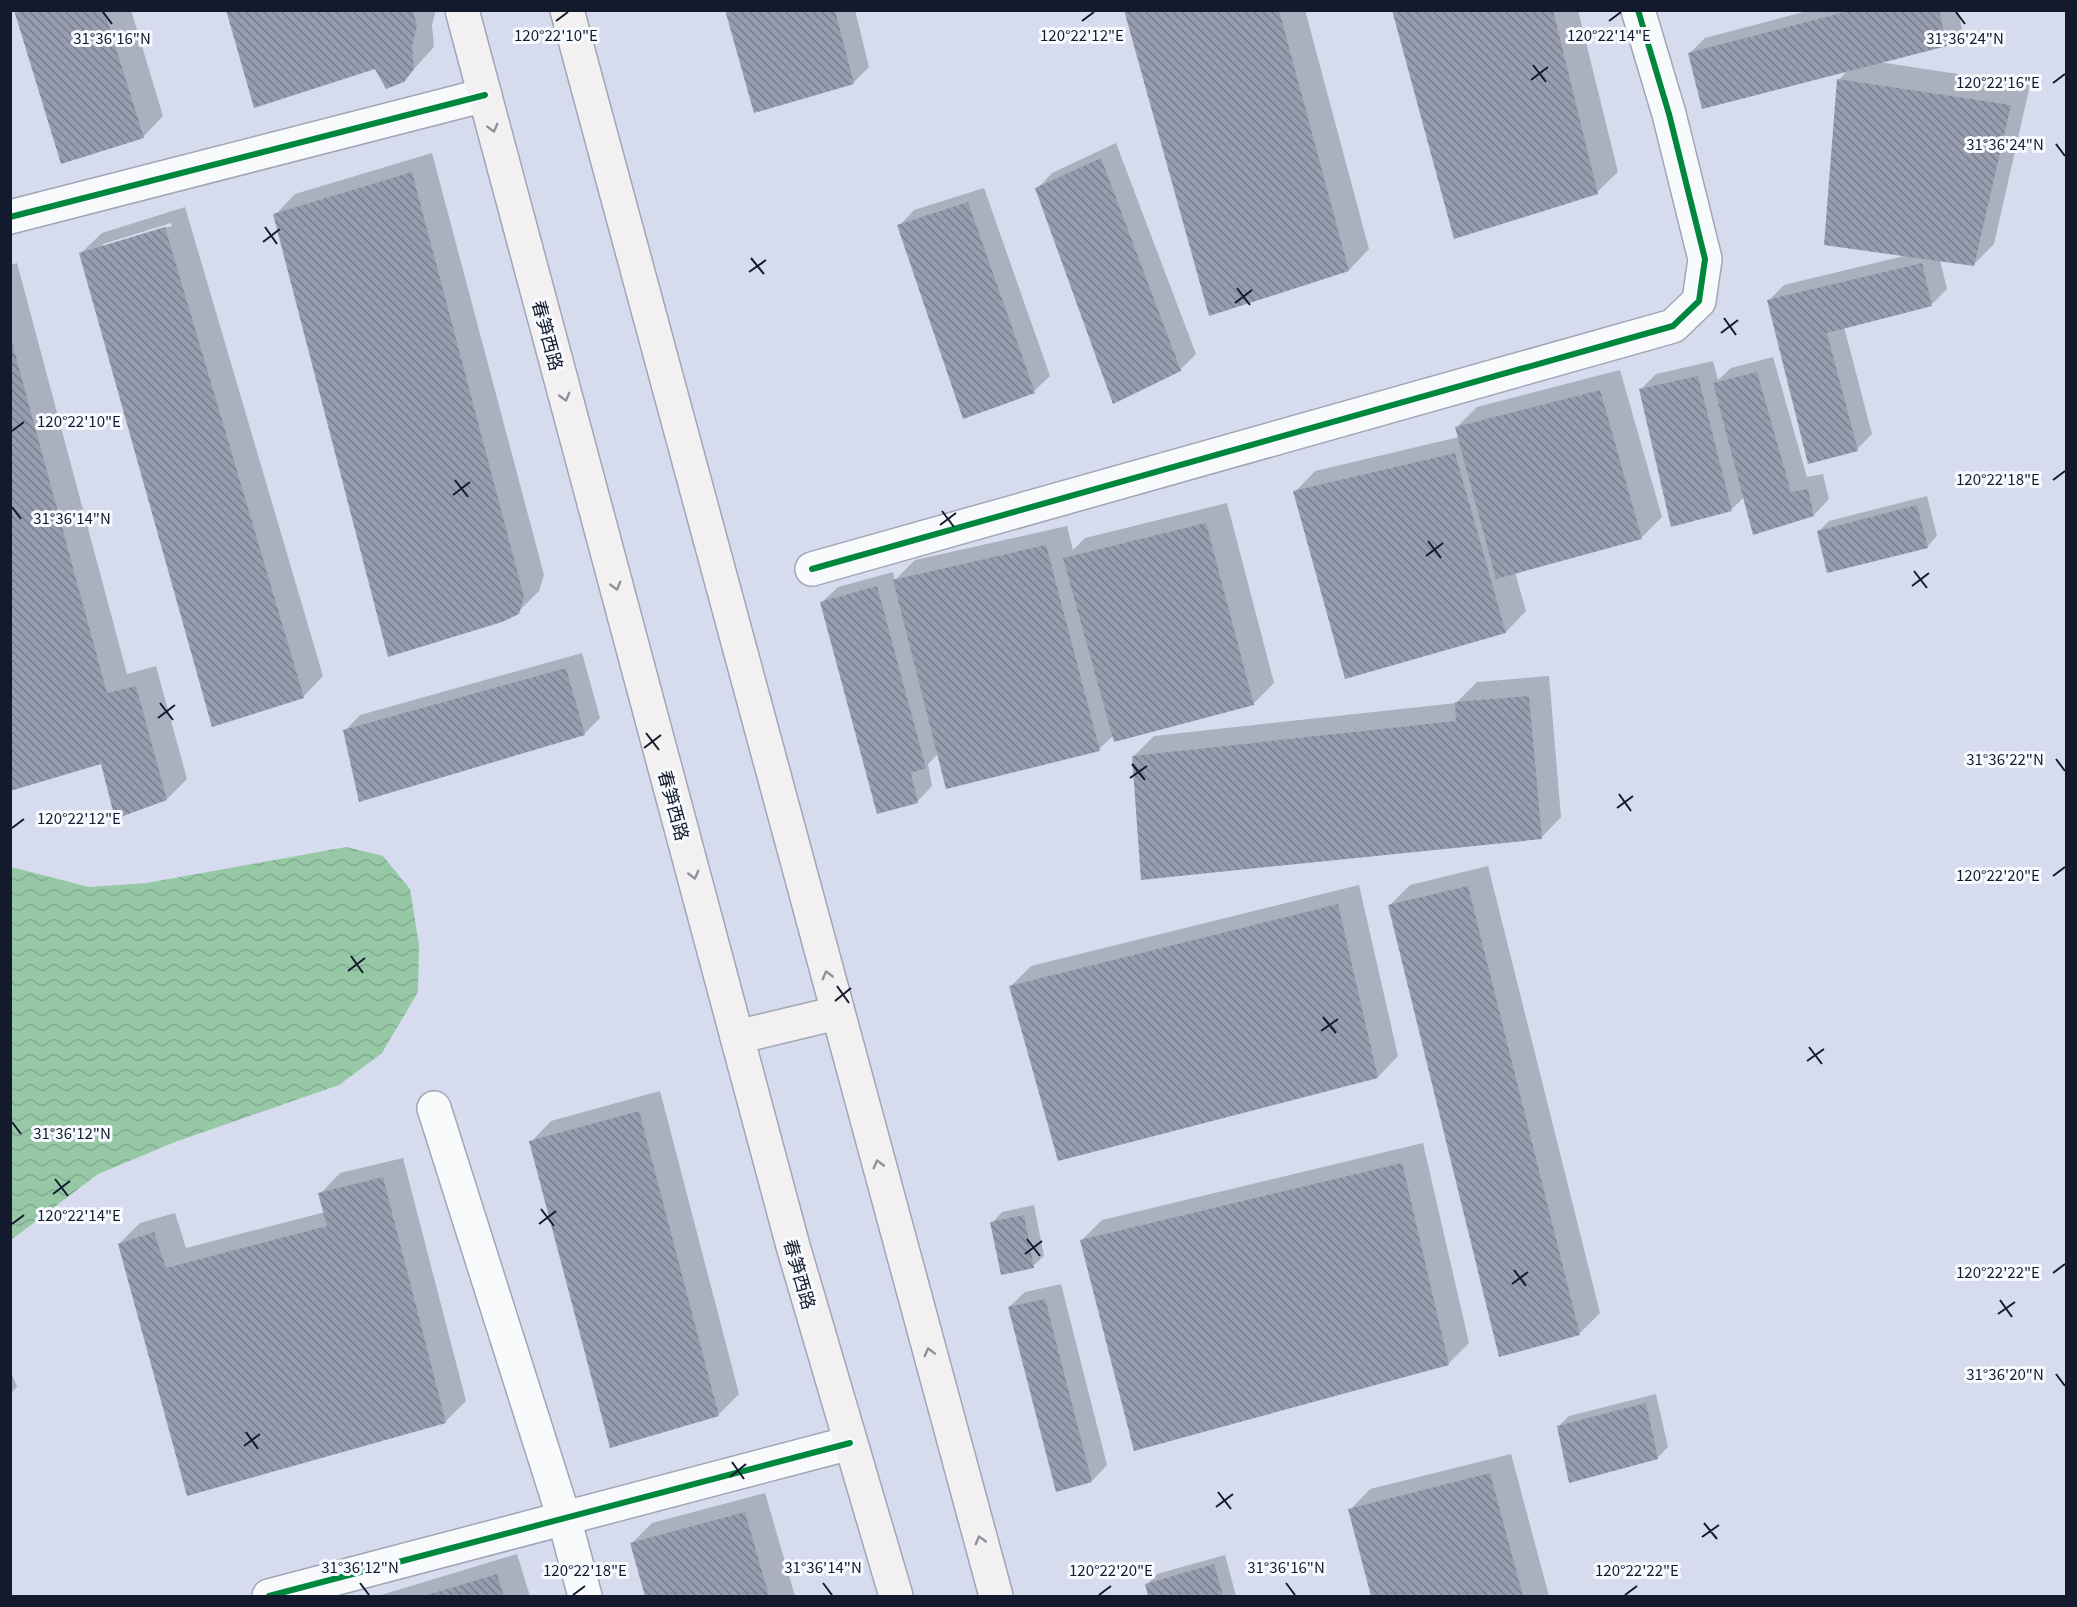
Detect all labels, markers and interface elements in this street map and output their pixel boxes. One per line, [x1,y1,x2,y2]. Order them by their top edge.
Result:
text: 120°22'10"E [514,24,598,45]
text: 120°22'12"E [1040,24,1124,45]
text: 120°22'14"E [1567,24,1651,45]
text: 31°36'16"N [73,27,151,48]
text: 31°36'24"N [1926,27,2004,48]
text: 120°22'16"E [1956,71,2040,92]
one-way arrow [486,122,498,133]
text: 31°36'24"N [1966,133,2044,154]
street label: 春笋西路 [527,297,571,373]
one-way arrow [558,392,571,402]
text: 120°22'10"E [37,410,121,431]
text: 120°22'18"E [1956,468,2040,489]
text: 31°36'14"N [33,507,111,528]
one-way arrow [609,580,621,591]
text: 31°36'22"N [1966,748,2044,769]
street label: 春笋西路 [653,767,697,843]
text: 120°22'12"E [37,807,121,828]
text: 120°22'20"E [1956,864,2040,885]
one-way arrow [686,870,699,880]
one-way arrow [822,971,835,981]
text: 31°36'12"N [33,1122,111,1143]
one-way arrow [873,1159,885,1170]
text: 120°22'14"E [37,1204,121,1225]
street label: 春笋西路 [779,1236,823,1312]
text: 120°22'22"E [1956,1261,2040,1282]
one-way arrow [924,1347,936,1358]
text: 31°36'20"N [1966,1363,2044,1384]
one-way arrow [975,1535,987,1546]
text: 31°36'12"N [321,1556,399,1577]
text: 31°36'14"N [784,1556,862,1577]
text: 31°36'16"N [1247,1556,1325,1577]
text: 120°22'18"E [543,1559,627,1580]
text: 120°22'20"E [1069,1559,1153,1580]
text: 120°22'22"E [1595,1559,1679,1580]

